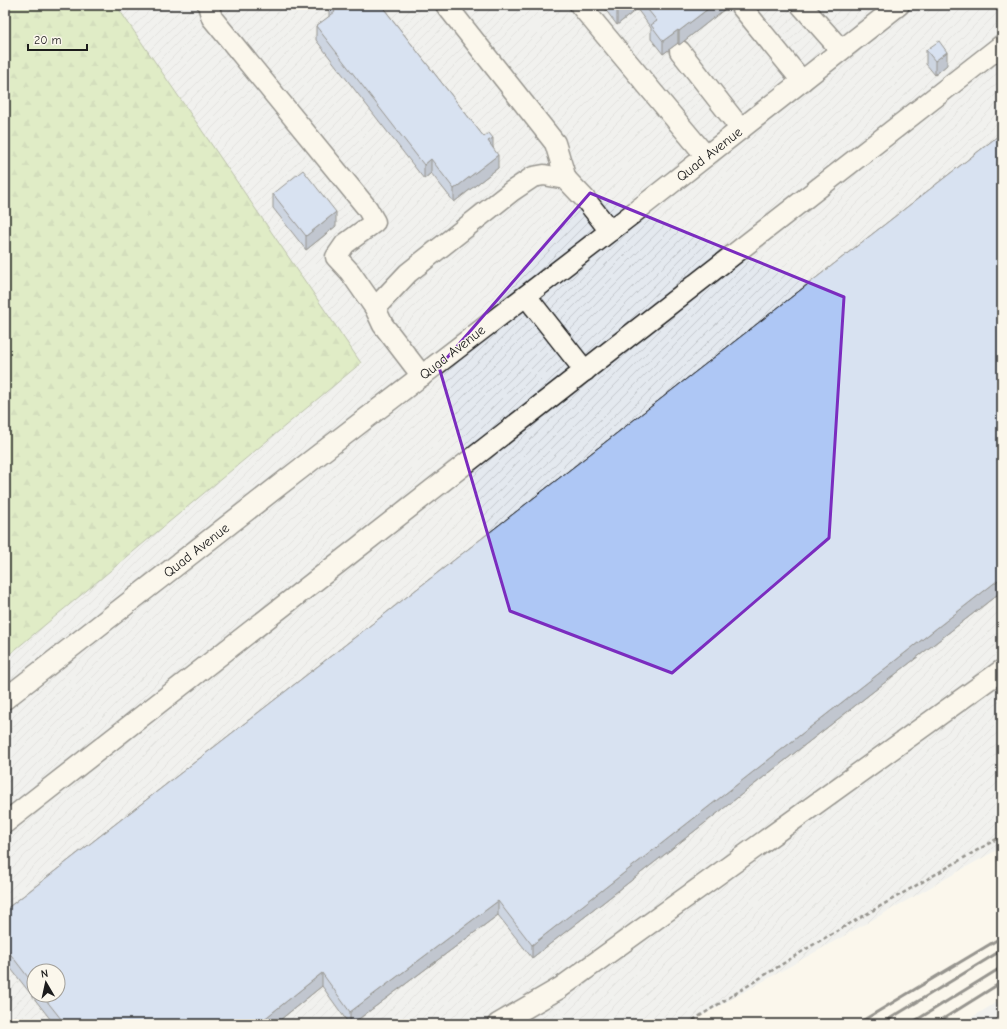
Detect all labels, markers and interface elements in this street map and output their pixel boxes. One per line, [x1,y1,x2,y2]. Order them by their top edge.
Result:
scale bar [28,26,87,52]
text: 20 m [34,33,62,47]
street label: Quad Avenue [673,123,746,185]
street label: Quad Avenue [416,321,489,383]
street label: Quad Avenue [160,519,233,581]
north arrow [26,963,66,1003]
text: N [40,967,49,981]

